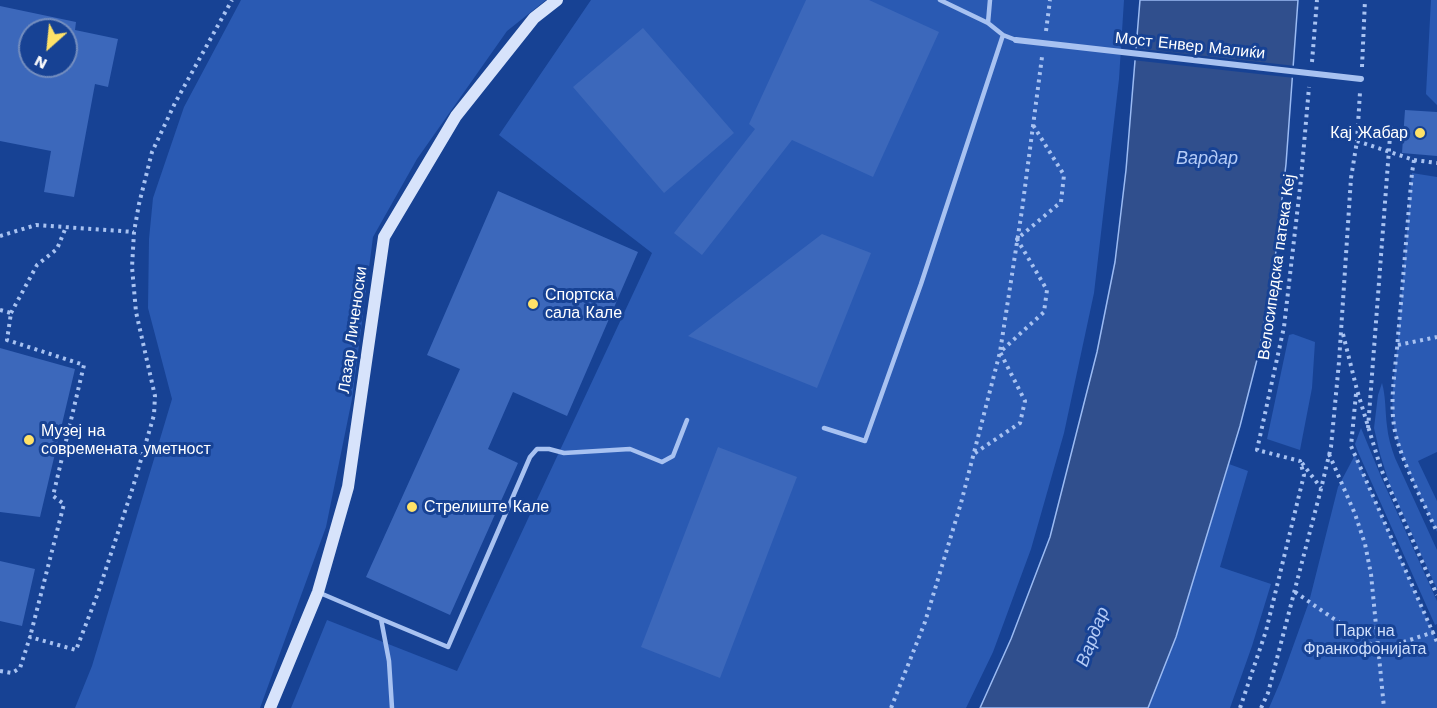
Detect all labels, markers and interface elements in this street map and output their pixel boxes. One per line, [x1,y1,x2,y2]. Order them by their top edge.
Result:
north arrow [18,18,78,78]
street label: Мост Енвер Малиќи [1114,29,1266,63]
text: N [31,52,50,74]
place label: Кај Жабар [1330,123,1408,143]
marker: Кај Жабар [1413,126,1427,140]
water label: Вардар [1176,148,1238,170]
street label: Велосипедска патека Кеј [1254,173,1300,361]
street label: Лазар Личеноски [335,265,371,395]
place label: Спортска сала Кале [545,285,622,323]
marker: Спортска сала Кале [526,297,540,311]
place label: Музеј на современата уметност [41,421,211,459]
marker: Музеј на современата уметност [22,433,36,447]
place label: Стрелиште Кале [424,497,549,517]
marker: Стрелиште Кале [405,500,419,514]
water label: Вардар [1072,604,1114,670]
park label: Парк на Франкофонијата [1304,621,1426,659]

